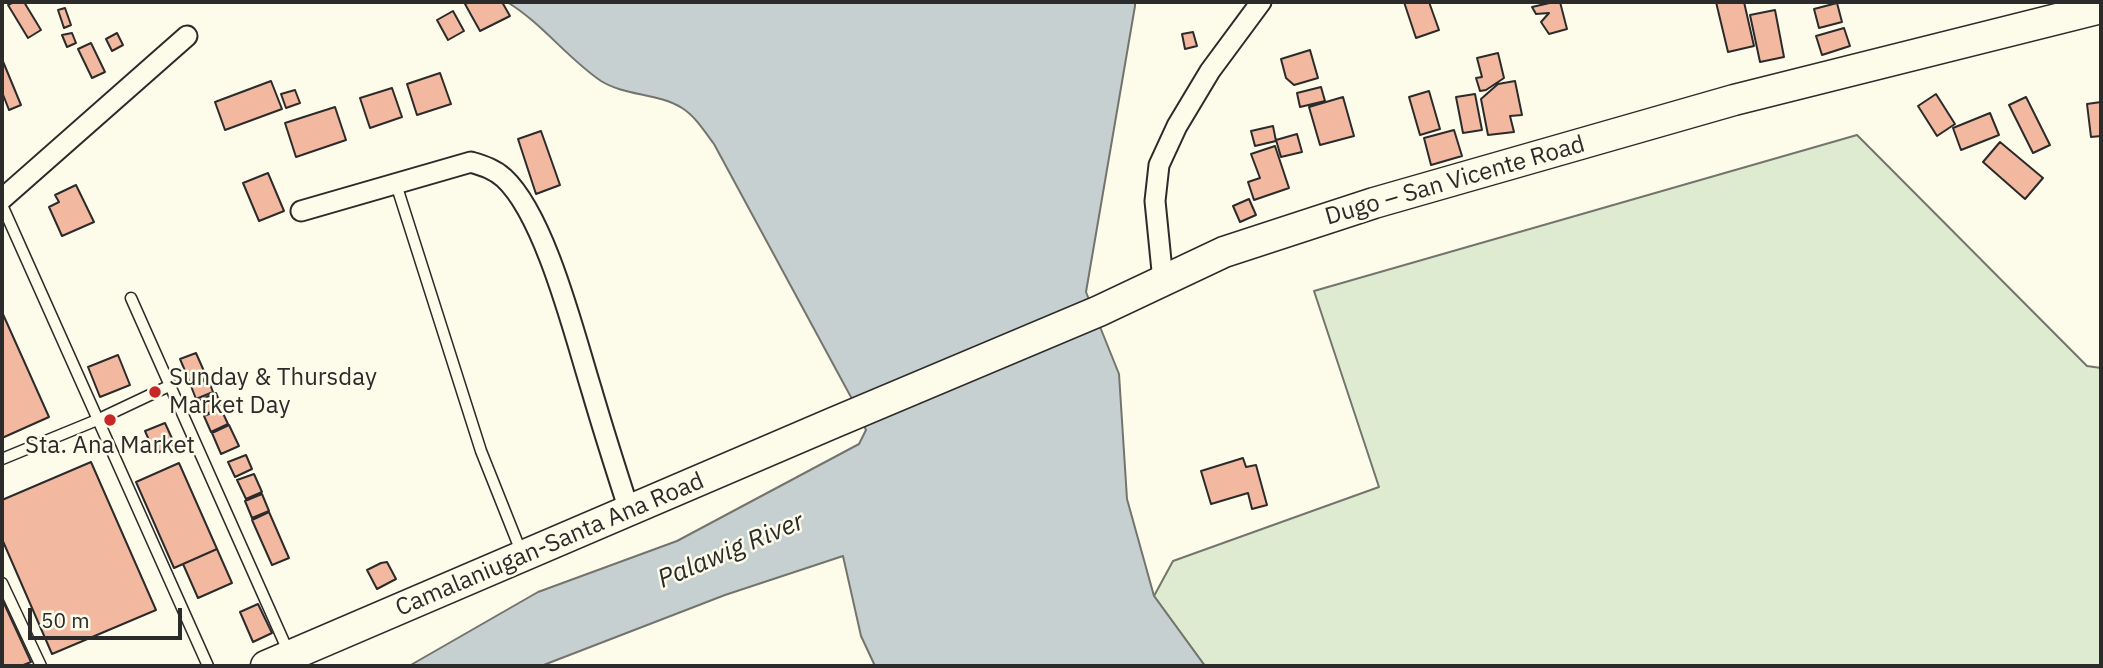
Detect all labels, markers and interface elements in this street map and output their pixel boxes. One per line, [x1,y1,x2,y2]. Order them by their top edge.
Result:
street label: Dugo – San Vicente Road [1322,130,1588,232]
place label: Sunday & Thursday Market Day [169,364,377,420]
marker: Sunday & Thursday Market Day [147,384,163,400]
marker: Sta. Ana Market [102,412,118,428]
place label: Sta. Ana Market [25,432,195,460]
street label: Camalaniugan-Santa Ana Road [391,467,709,623]
water label: Palawig River [653,506,809,596]
scale bar [32,594,186,638]
text: 50 m [41,606,90,634]

